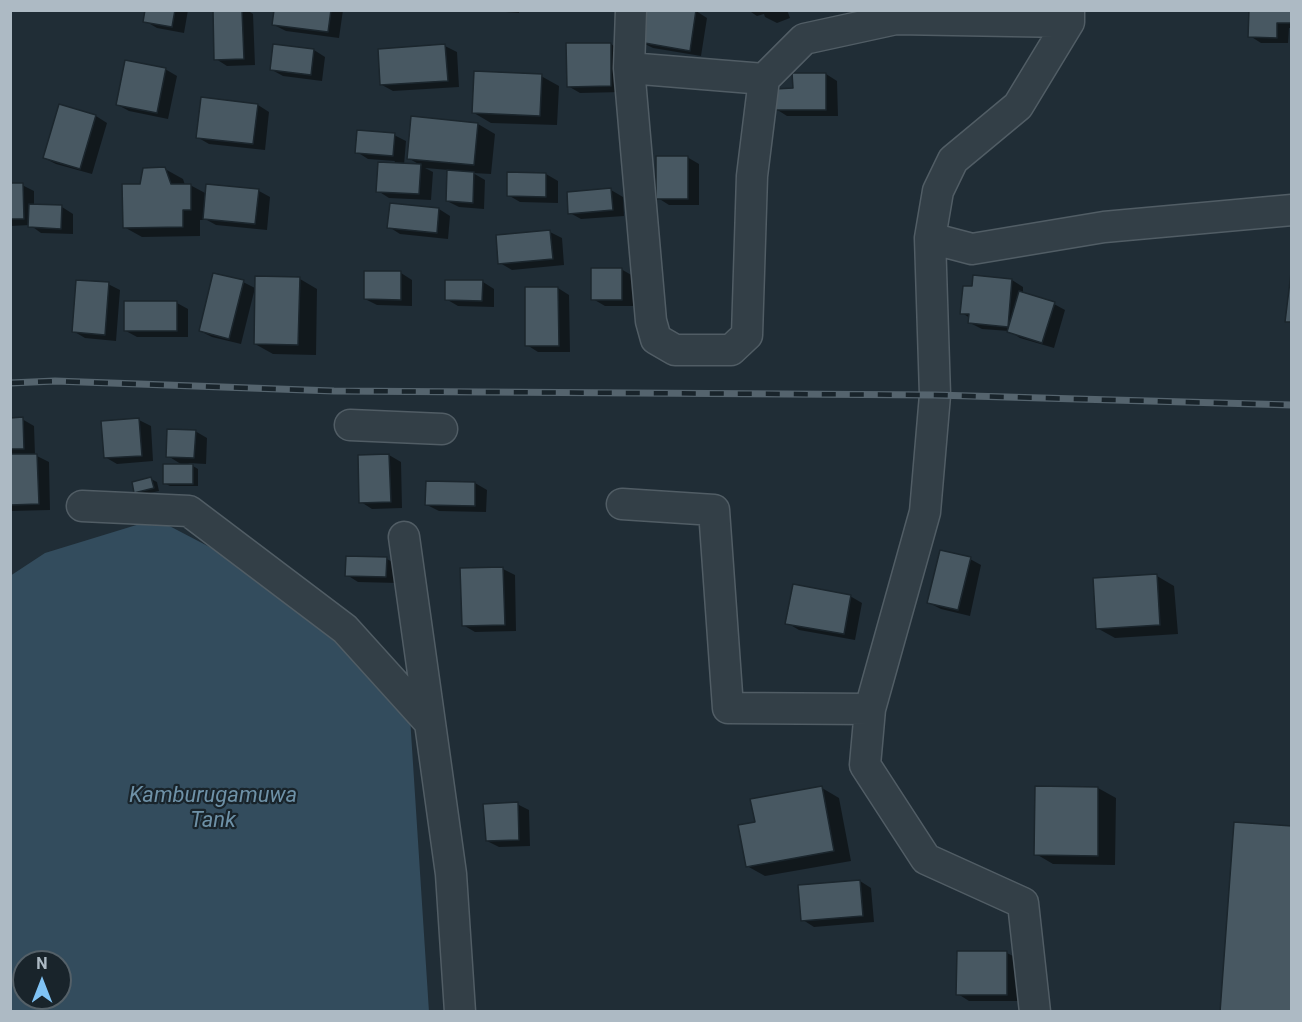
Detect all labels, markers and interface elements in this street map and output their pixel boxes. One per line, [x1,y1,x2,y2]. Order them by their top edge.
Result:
water label: Kamburugamuwa Tank [129,783,297,834]
north arrow [12,950,72,1010]
text: N [36,954,48,973]

